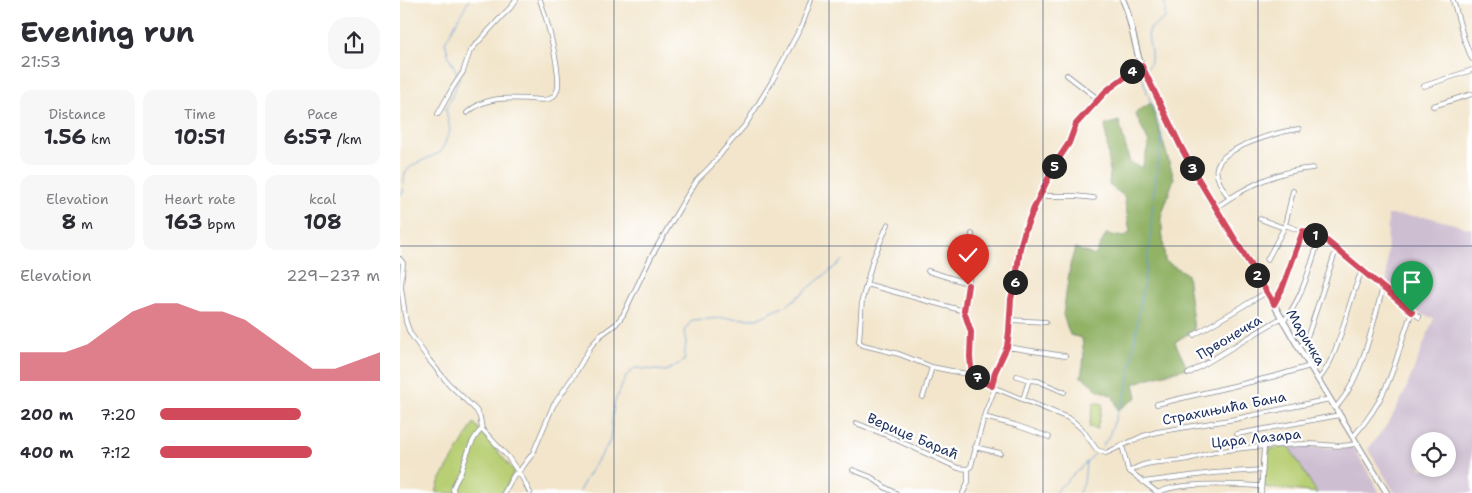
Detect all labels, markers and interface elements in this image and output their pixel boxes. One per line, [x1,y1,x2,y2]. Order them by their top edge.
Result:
text: Evening run [20,13,195,51]
button: share [328,17,380,69]
text: 21:53 [20,51,61,72]
pin: 4 [1120,58,1144,84]
text: 4 [1128,62,1137,80]
text: Distance [49,105,106,123]
text: Time [184,105,216,123]
text: Pace [307,105,338,123]
text: 1.56 [44,123,86,151]
text: 10:51 [174,123,226,151]
text: 6:57 [284,123,332,151]
text: km [86,130,111,148]
text: /km [332,130,362,148]
pin: 5 [1042,154,1066,178]
pin: 3 [1180,156,1204,180]
text: 5 [1050,157,1059,175]
text: 3 [1188,159,1197,177]
text: Elevation [46,190,109,208]
text: Heart rate [164,190,236,208]
text: kcal [309,190,336,208]
text: 8 [62,208,76,236]
text: 163 [165,208,202,236]
text: 108 [304,208,342,236]
text: m [76,215,93,233]
text: bpm [202,215,235,233]
pin: 1 [1302,222,1328,248]
text: 1 [1312,226,1319,244]
pin [947,234,989,285]
icon: check [954,241,982,269]
pin [1391,261,1433,312]
pin: 2 [1244,262,1270,288]
text: Elevation [20,265,92,286]
text: 229–237 m [286,265,380,286]
text: 2 [1253,266,1262,284]
icon: arrive [1398,268,1426,296]
pin: 6 [1002,270,1028,294]
text: 6 [1011,273,1020,291]
street label: Маричка [1282,306,1330,369]
street label: Првонечка [1193,310,1265,363]
pin: 7 [964,364,990,390]
text: 7 [973,368,982,386]
street label: Страхињића Бана [1161,387,1288,429]
text: 200 m [20,404,73,425]
text: 7:20 [100,404,136,425]
street label: Верице Бараћ [865,409,961,463]
street label: Цара Лазара [1210,424,1302,452]
map controls [1411,432,1456,477]
button: locate [1411,432,1456,477]
text: 400 m [20,442,74,463]
text: 7:12 [100,442,131,463]

